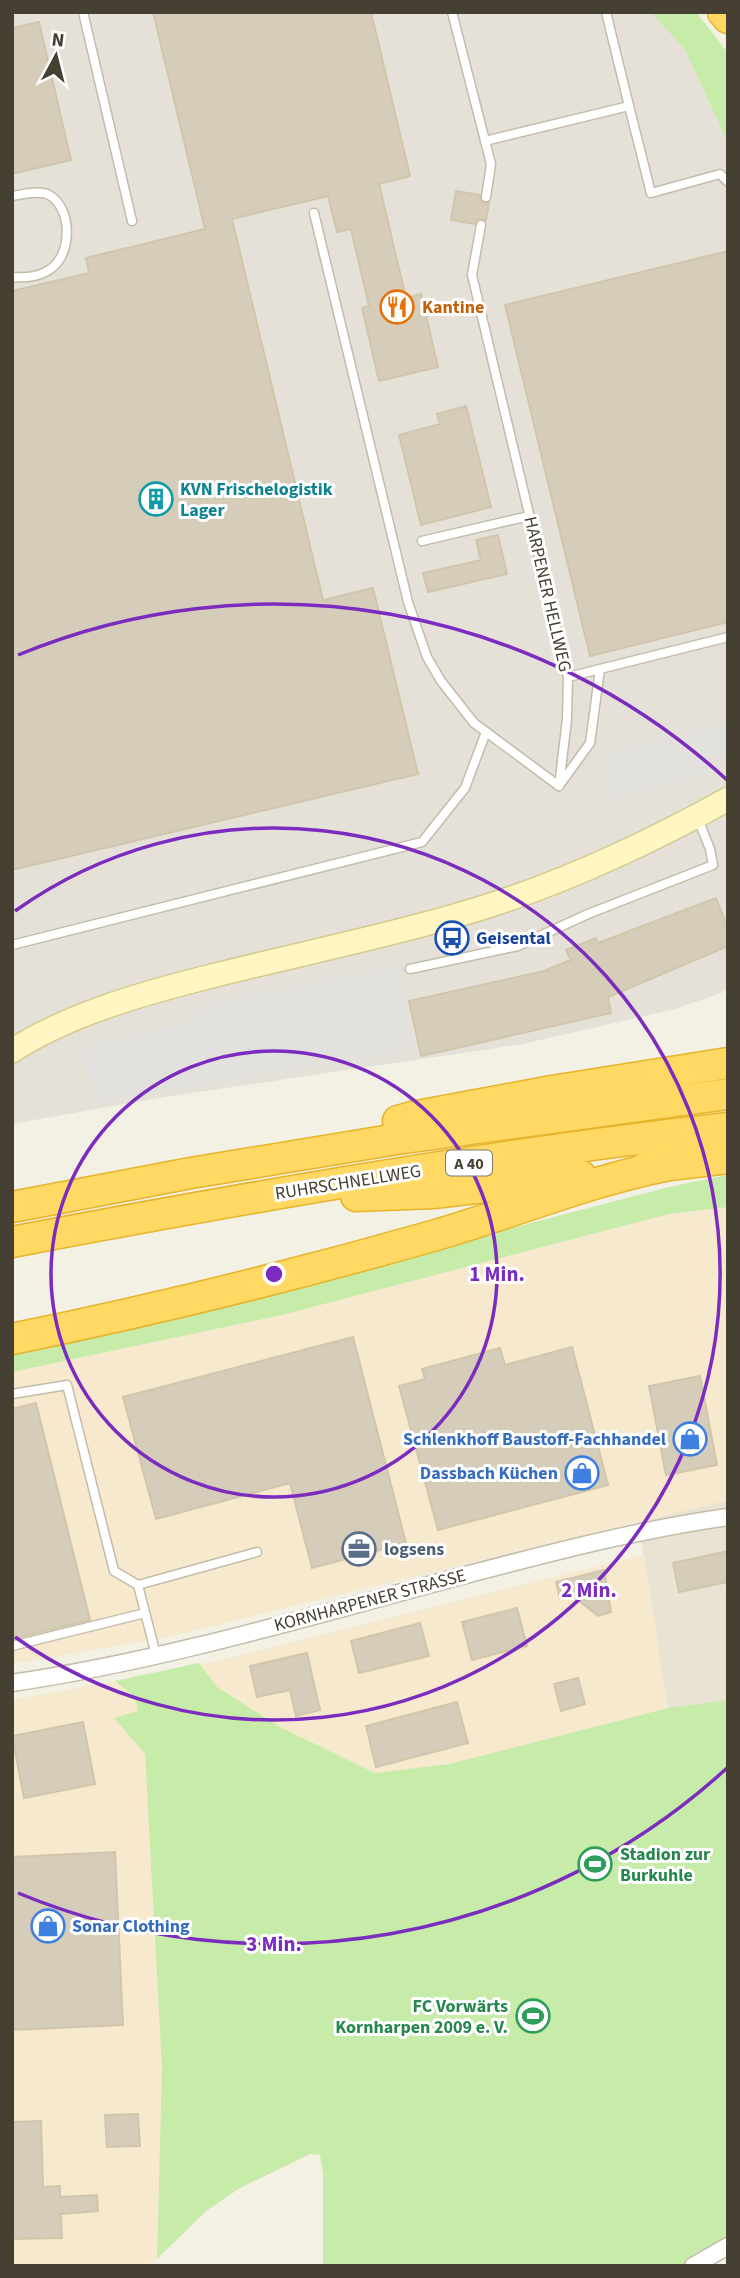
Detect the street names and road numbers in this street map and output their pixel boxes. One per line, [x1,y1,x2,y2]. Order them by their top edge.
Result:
street label: HARPENER HELLWEG [517,514,578,674]
road number: A 40 [446,1150,492,1176]
street label: RUHRSCHNELLWEG [273,1159,423,1206]
street label: KORNHARPENER STRASSE [271,1563,469,1638]

